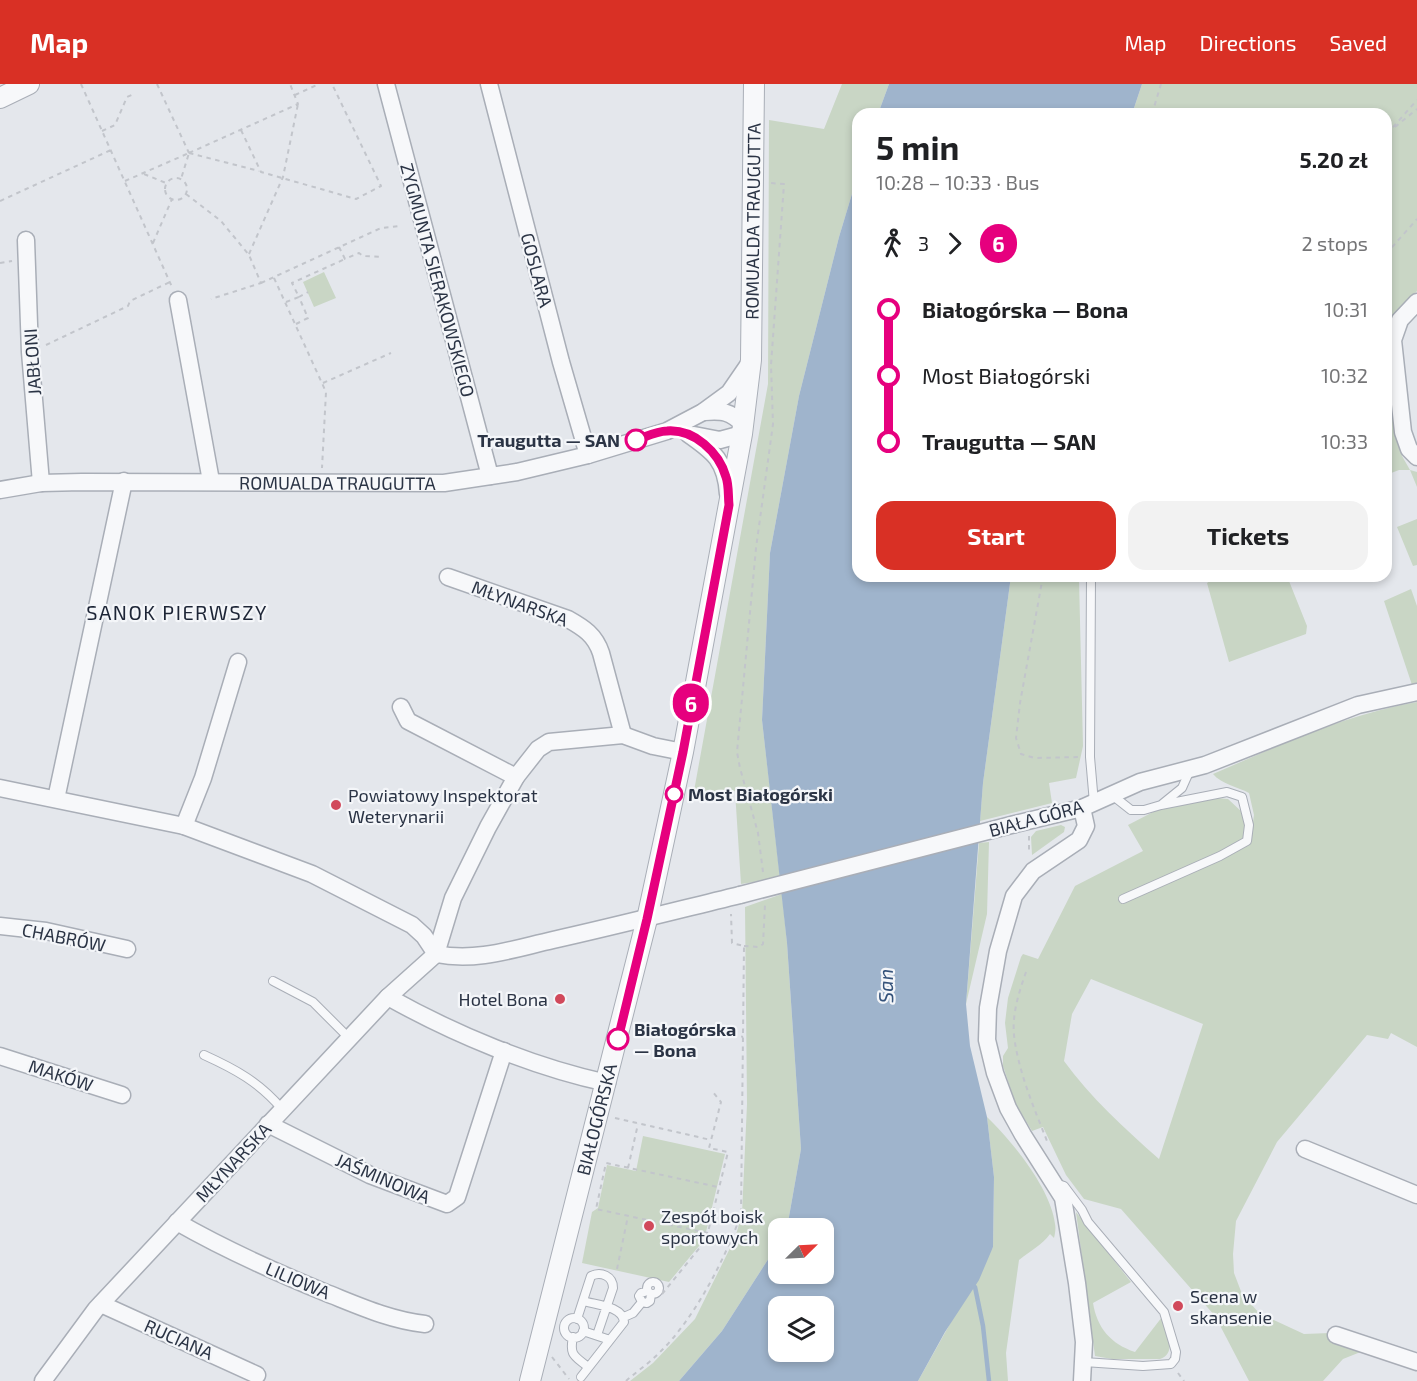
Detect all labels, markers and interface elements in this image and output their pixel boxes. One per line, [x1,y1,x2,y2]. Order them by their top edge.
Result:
text: Map [30,25,88,59]
text: Map [1124,30,1167,55]
text: Directions [1200,30,1296,55]
text: Saved [1329,30,1387,55]
street label: ROMUALDA TRAUGUTTA [740,122,765,320]
text: 5 min [876,127,959,167]
text: 5.20 zł [1300,146,1368,172]
street label: ZYGMUNTA SIERAKOWSKIEGO [396,161,480,399]
text: 10:28 – 10:33 · Bus [876,170,1039,194]
icon: walk [876,227,909,260]
icon: forward [938,227,971,260]
street label: GOSLARA [517,230,558,310]
text: 3 [918,231,929,255]
text: 6 [992,231,1005,256]
text: 2 stops [1301,231,1368,255]
text: Białogórska — Bona [922,296,1128,322]
text: 10:31 [1324,297,1368,321]
street label: JABŁONI [19,328,45,396]
text: Most Białogórski [922,362,1090,388]
text: 10:32 [1321,363,1368,387]
text: Traugutta — SAN [922,428,1096,454]
place label: Traugutta — SAN [477,429,620,451]
marker: Traugutta — SAN [625,429,647,451]
text: 10:33 [1321,429,1368,453]
street label: ROMUALDA TRAUGUTTA [239,471,437,494]
button: Start [876,501,1116,570]
button: Tickets [1128,501,1368,570]
street label: MŁYNARSKA [469,575,572,631]
district label: SANOK PIERWSZY [86,600,268,624]
line badge: 6 [672,684,710,722]
text: 6 [685,691,697,716]
place label: Most Białogórski [688,783,833,805]
place label: Powiatowy Inspektorat Weterynarii [348,784,538,827]
marker: Most Białogórski [665,785,683,803]
street label: BIAŁA GÓRA [986,795,1086,841]
marker: Powiatowy Inspektorat Weterynarii [329,798,343,812]
street label: CHABRÓW [20,918,108,956]
water label: San [873,969,897,1003]
place label: Hotel Bona [459,988,548,1010]
marker: Hotel Bona [553,992,567,1006]
place label: Białogórska — Bona [634,1018,736,1061]
marker: Białogórska — Bona [607,1028,629,1050]
street label: MAKÓW [26,1054,96,1096]
street label: BIAŁOGÓRSKA [572,1060,621,1178]
street label: MŁYNARSKA [191,1117,276,1206]
street label: JAŚMINOWA [332,1148,434,1208]
place label: Zespół boisk sportowych [661,1205,763,1248]
north arrow [768,1218,834,1284]
map controls [768,1218,834,1362]
marker: Zespół boisk sportowych [642,1219,656,1233]
street label: LILIOWA [262,1257,334,1304]
place label: Scena w skansenie [1190,1285,1272,1328]
button: layers [768,1296,834,1362]
marker: Scena w skansenie [1171,1299,1185,1313]
street label: RUCIANA [141,1314,218,1364]

